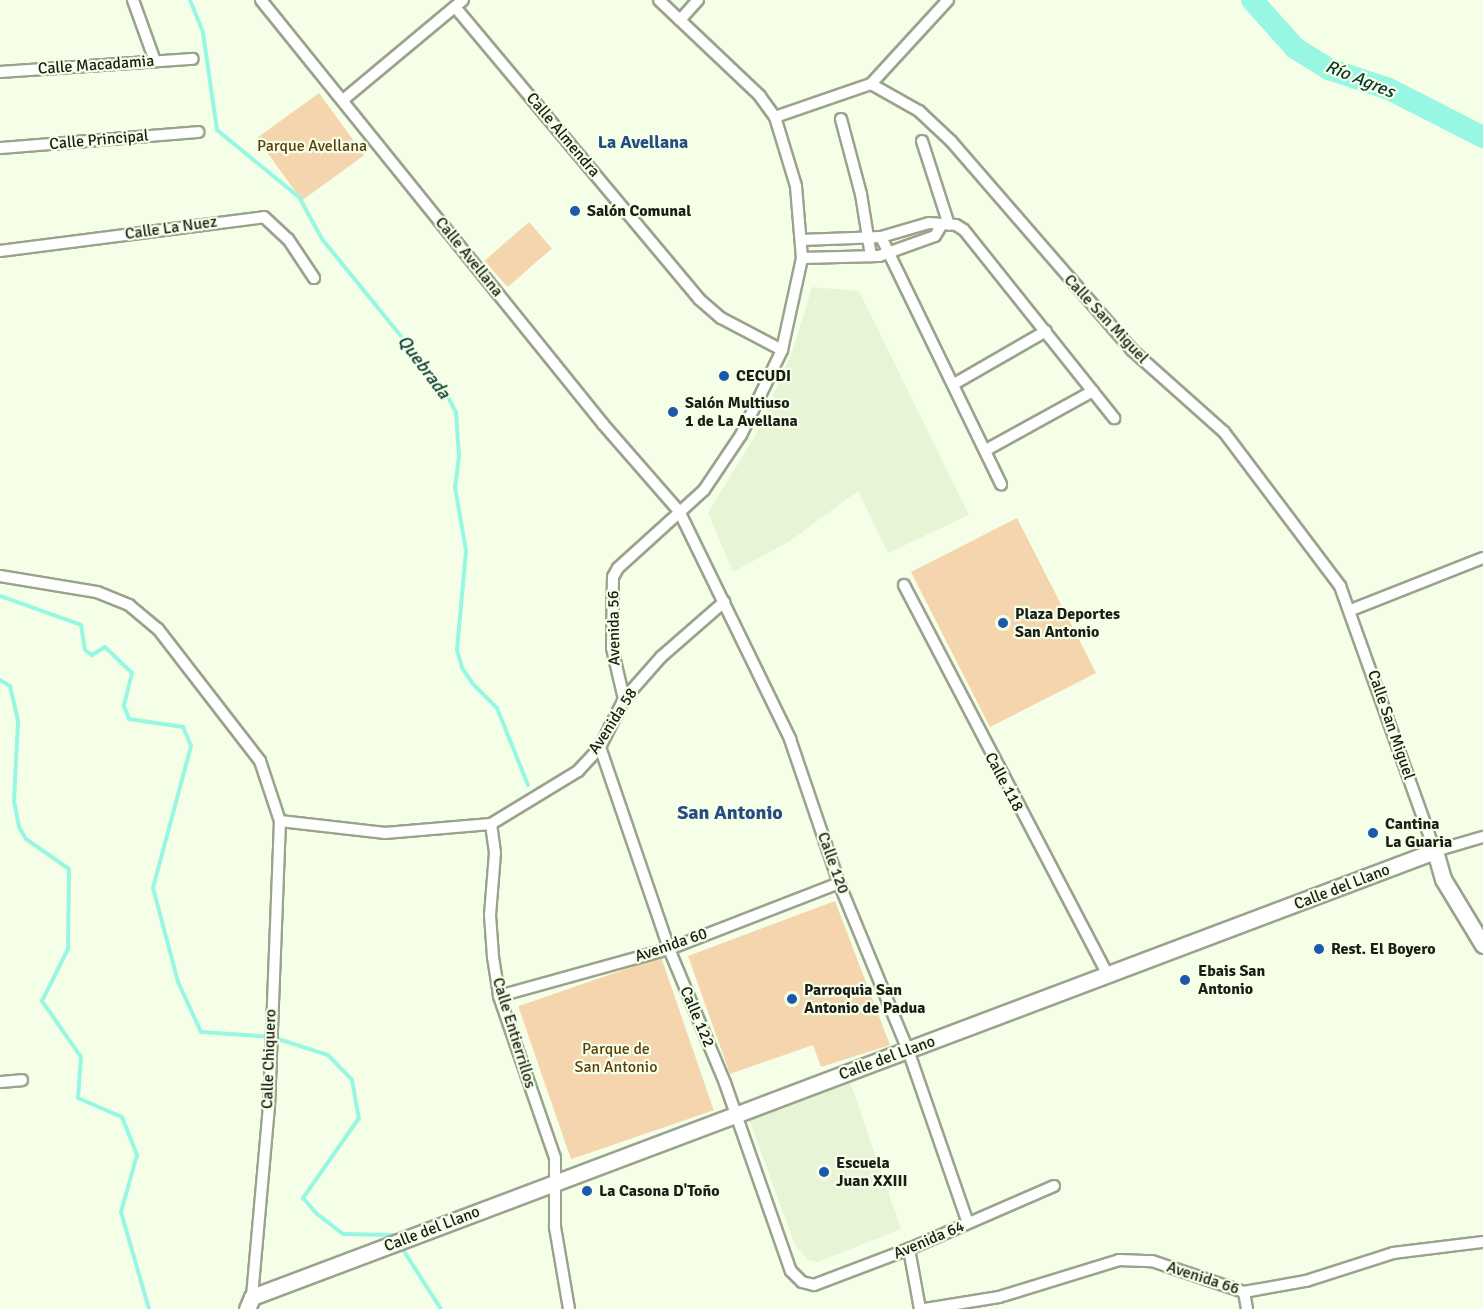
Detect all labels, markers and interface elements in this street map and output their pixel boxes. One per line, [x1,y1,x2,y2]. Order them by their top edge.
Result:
street label: Calle Macadamia [37,51,155,79]
water label: Río Agres [1322,55,1398,103]
street label: Calle Almendra [522,89,604,181]
street label: Calle Principal [49,126,149,154]
district label: La Avellana [598,131,688,153]
park label: Parque Avellana [257,136,367,156]
place label: Salón Comunal [587,201,691,221]
marker: Salón Comunal [568,204,582,218]
street label: Calle La Nuez [124,212,218,244]
street label: Calle Avellana [431,213,507,301]
street label: Calle San Miguel [1060,271,1152,367]
water label: Quebrada [393,331,455,403]
place label: CECUDI [736,366,791,386]
marker: CECUDI [717,369,731,383]
place label: Salón Multiuso 1 de La Avellana [685,393,798,431]
marker: Salón Multiuso 1 de La Avellana [666,405,680,419]
street label: Avenida 56 [604,590,624,666]
place label: Plaza Deportes San Antonio [1015,604,1120,642]
marker: Plaza Deportes San Antonio [996,616,1010,630]
street label: Calle San Miguel [1363,668,1419,782]
street label: Avenida 58 [585,684,641,758]
street label: Calle 118 [980,749,1028,815]
district label: San Antonio [677,800,783,824]
place label: Cantina La Guaria [1385,814,1452,852]
marker: Cantina La Guaria [1366,826,1380,840]
street label: Calle 120 [813,830,853,896]
street label: Calle del Llano [1291,860,1393,914]
street label: Avenida 60 [632,924,710,966]
place label: Rest. El Boyero [1331,939,1436,959]
marker: Rest. El Boyero [1312,942,1326,956]
place label: Ebais San Antonio [1198,961,1265,999]
marker: Ebais San Antonio [1176,971,1194,989]
street label: Calle Entierrillos [488,975,540,1091]
place label: Parroquia San Antonio de Padua [804,980,926,1018]
street label: Calle 122 [676,984,718,1050]
marker: Parroquia San Antonio de Padua [785,992,799,1006]
street label: Calle Chiquero [258,1009,280,1109]
street label: Calle del Llano [836,1032,938,1084]
park label: Parque de San Antonio [575,1039,657,1077]
place label: Escuela Juan XXIII [836,1153,908,1191]
marker: Escuela Juan XXIII [817,1165,831,1179]
place label: La Casona D'Toño [599,1181,720,1201]
marker: La Casona D'Toño [580,1184,594,1198]
street label: Calle del Llano [381,1202,483,1256]
street label: Avenida 64 [891,1216,967,1264]
street label: Avenida 66 [1164,1257,1242,1299]

